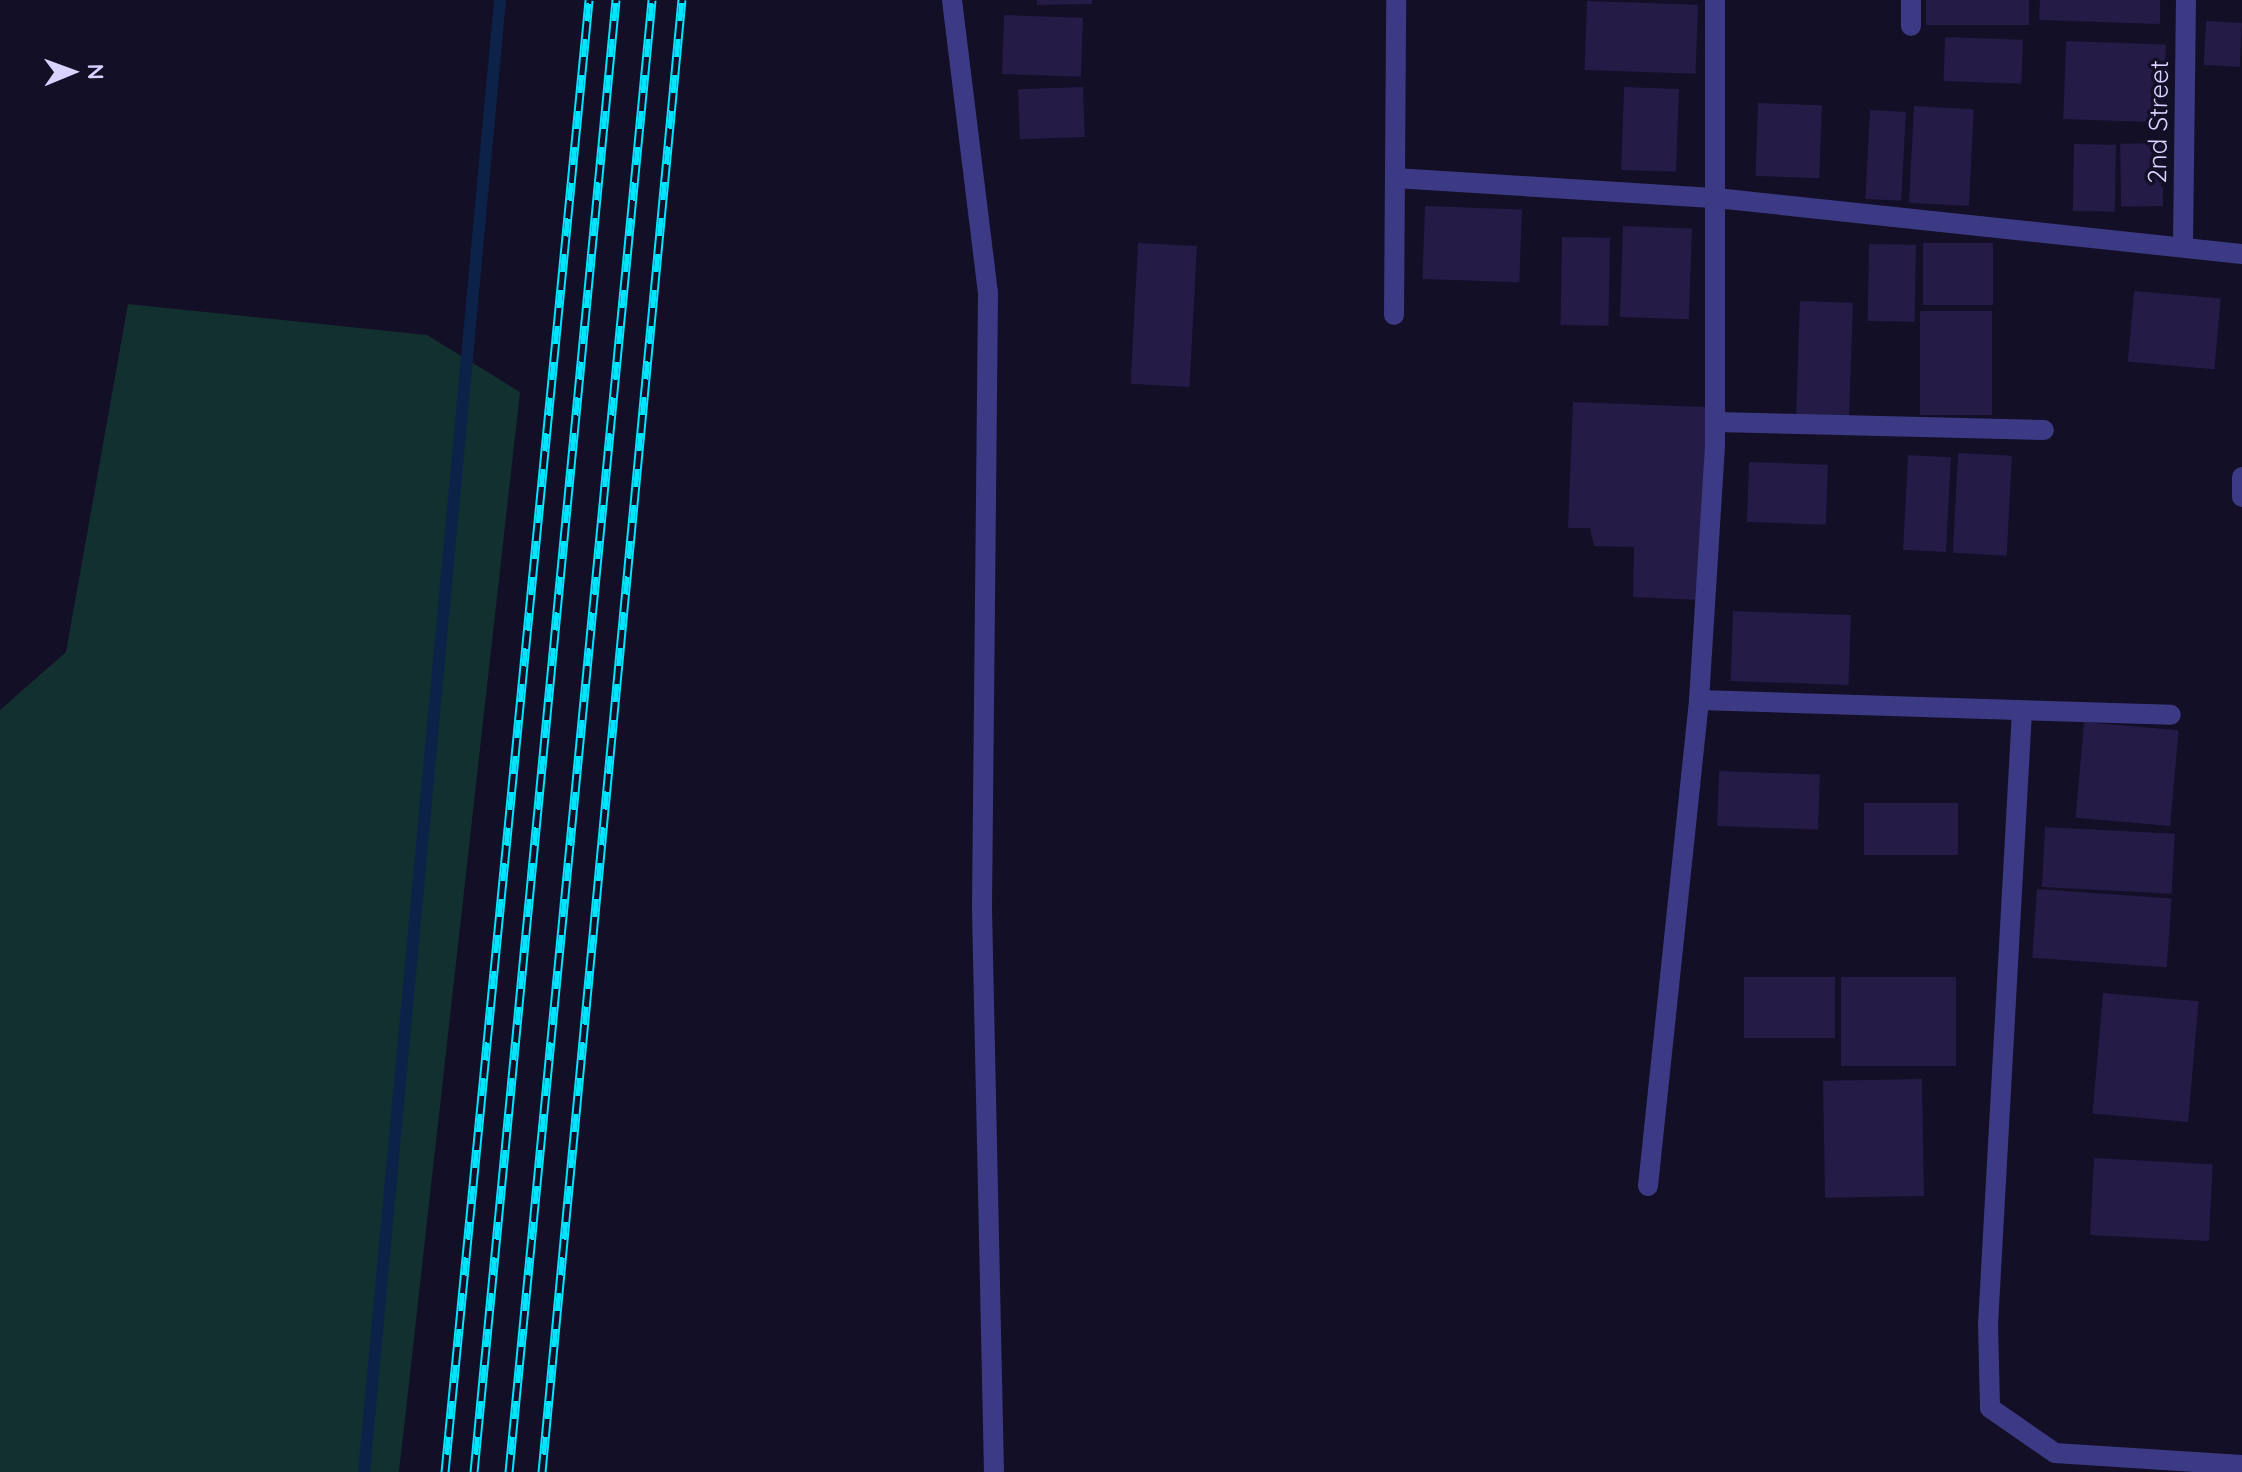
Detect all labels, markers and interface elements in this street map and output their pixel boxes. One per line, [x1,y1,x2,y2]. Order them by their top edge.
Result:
north arrow [32,32,112,112]
street label: 2nd Street [2141,60,2175,184]
text: N [82,63,110,80]

